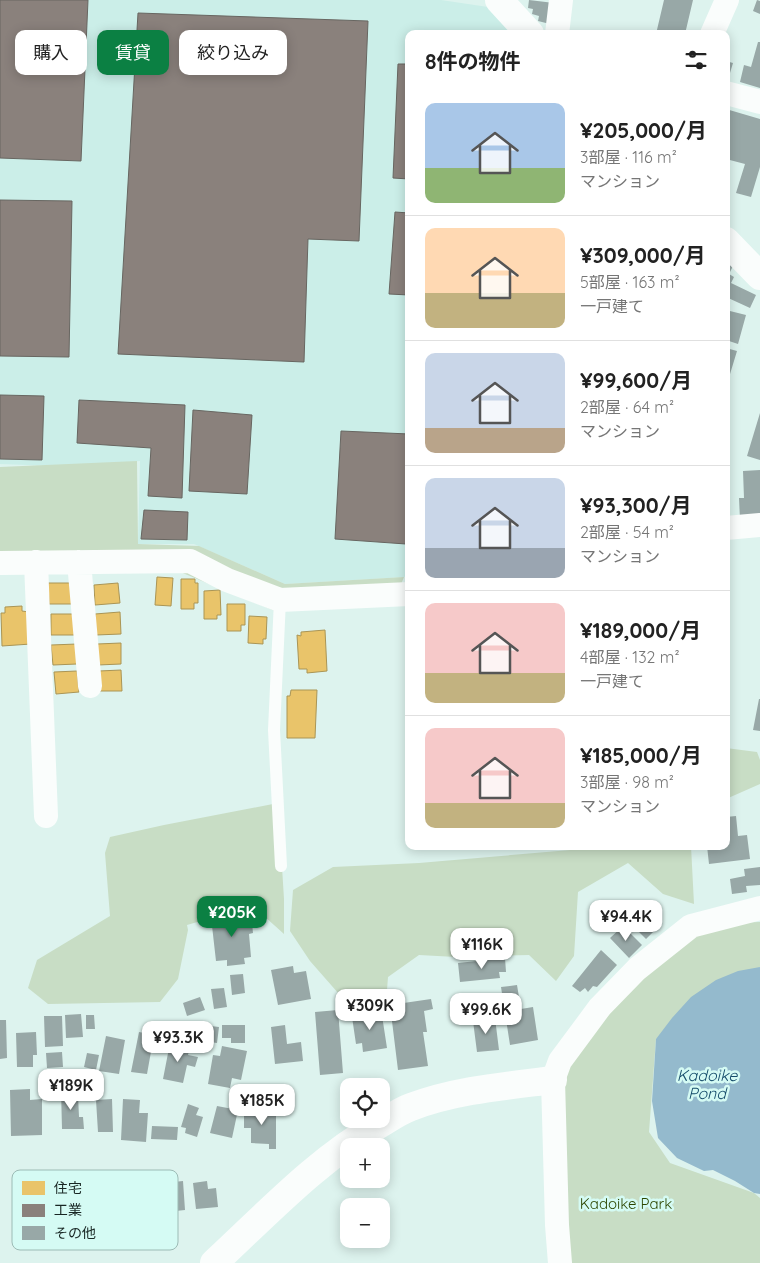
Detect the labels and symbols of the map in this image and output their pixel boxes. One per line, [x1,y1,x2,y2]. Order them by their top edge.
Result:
pin: ¥205K [197,896,267,938]
pin: ¥94.4K [585,900,667,942]
pin: ¥116K [447,928,517,970]
pin: ¥309K [335,988,405,1031]
pin: ¥99.6K [445,992,527,1035]
pin: ¥93.3K [137,1020,219,1063]
water label: Kadoike Pond [677,1065,738,1103]
pin: ¥189K [36,1068,106,1111]
pin: ¥185K [227,1084,297,1126]
legend [12,1170,178,1250]
text: 住宅 [54,1179,82,1197]
park label: Kadoike Park [580,1194,672,1213]
text: 工業 [54,1201,82,1219]
text: その他 [54,1224,96,1242]

